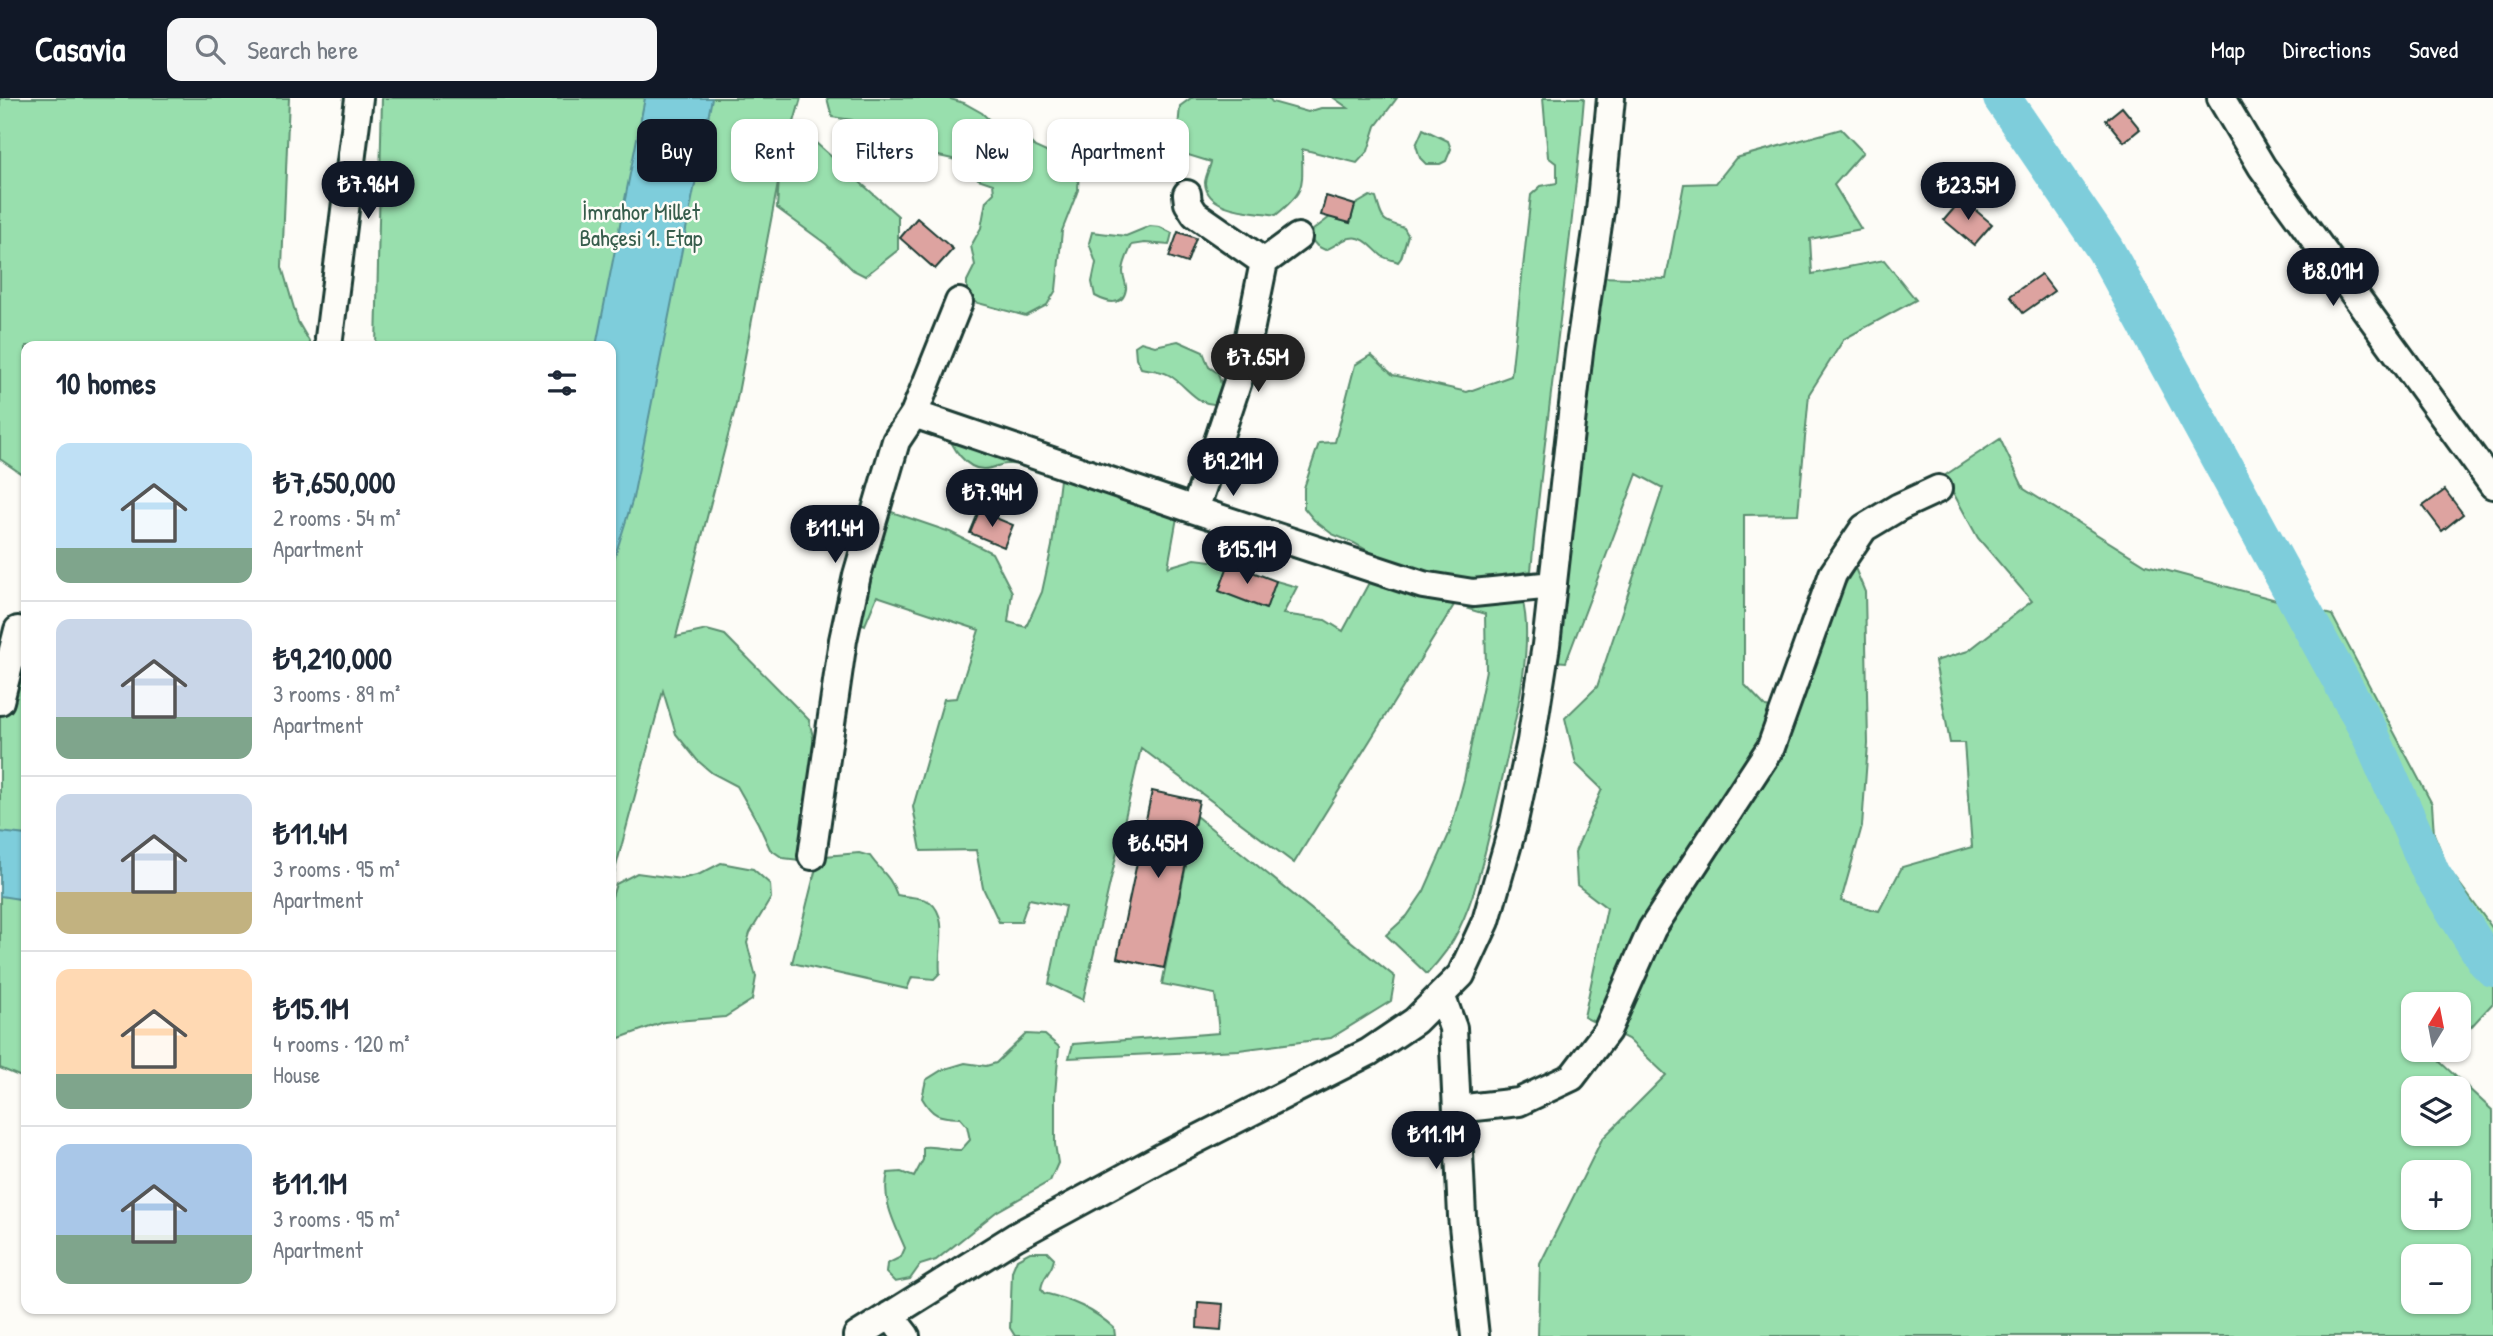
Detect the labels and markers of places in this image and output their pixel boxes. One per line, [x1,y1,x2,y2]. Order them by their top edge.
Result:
pin: ₺7.96M [311,162,425,221]
pin: ₺23.5M [1911,162,2025,222]
pin: ₺8.01M [2276,248,2390,308]
pin: ₺7.65M [1201,334,1315,394]
pin: ₺9.21M [1176,438,1290,498]
pin: ₺7.94M [935,470,1049,529]
pin: ₺11.4M [778,505,892,565]
pin: ₺15.1M [1190,526,1304,586]
pin: ₺6.45M [1101,820,1215,880]
pin: ₺11.1M [1379,1112,1493,1171]

